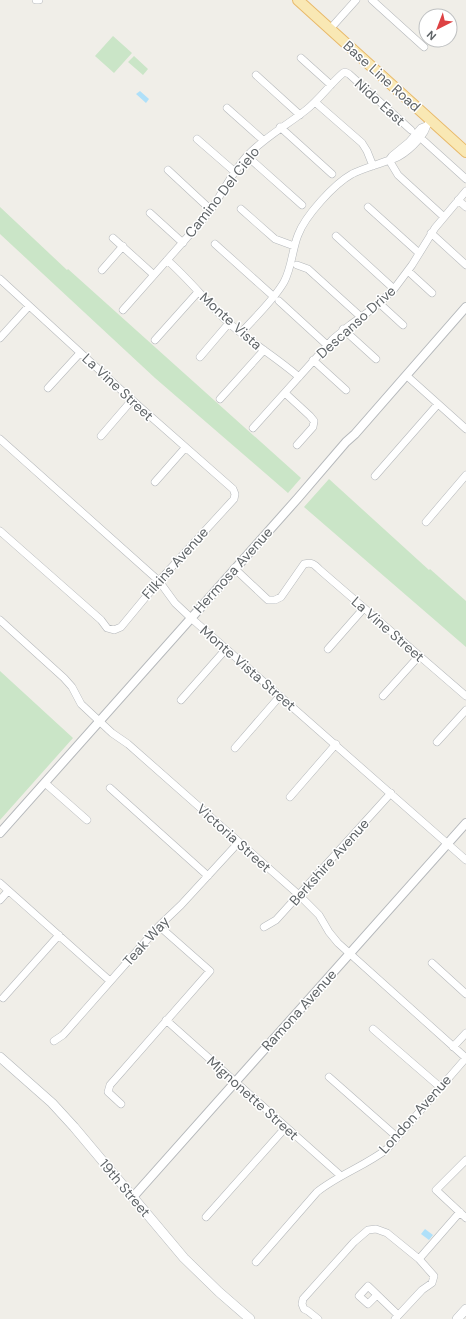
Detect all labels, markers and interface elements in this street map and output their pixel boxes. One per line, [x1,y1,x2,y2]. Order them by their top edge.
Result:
north arrow [418,8,458,48]
text: N [424,28,439,43]
street label: Base Line Road [340,37,424,115]
street label: Nido East [351,75,409,129]
street label: Camino Del Cielo [181,143,263,241]
street label: Descanso Drive [313,282,399,362]
street label: Monte Vista [196,288,266,354]
street label: La Vine Street [79,349,157,425]
street label: Filkins Avenue [138,523,212,603]
street label: Hermosa Avenue [190,523,276,617]
street label: La Vine Street [348,592,428,666]
street label: Monte Vista Street [196,622,300,714]
street label: Victoria Street [193,800,275,876]
street label: Berkshire Avenue [285,815,373,909]
street label: Teak Way [119,912,173,970]
street label: Ramona Avenue [258,966,340,1054]
street label: Mignonette Street [203,1052,303,1144]
street label: London Avenue [375,1071,455,1157]
street label: 19th Street [96,1155,154,1221]

